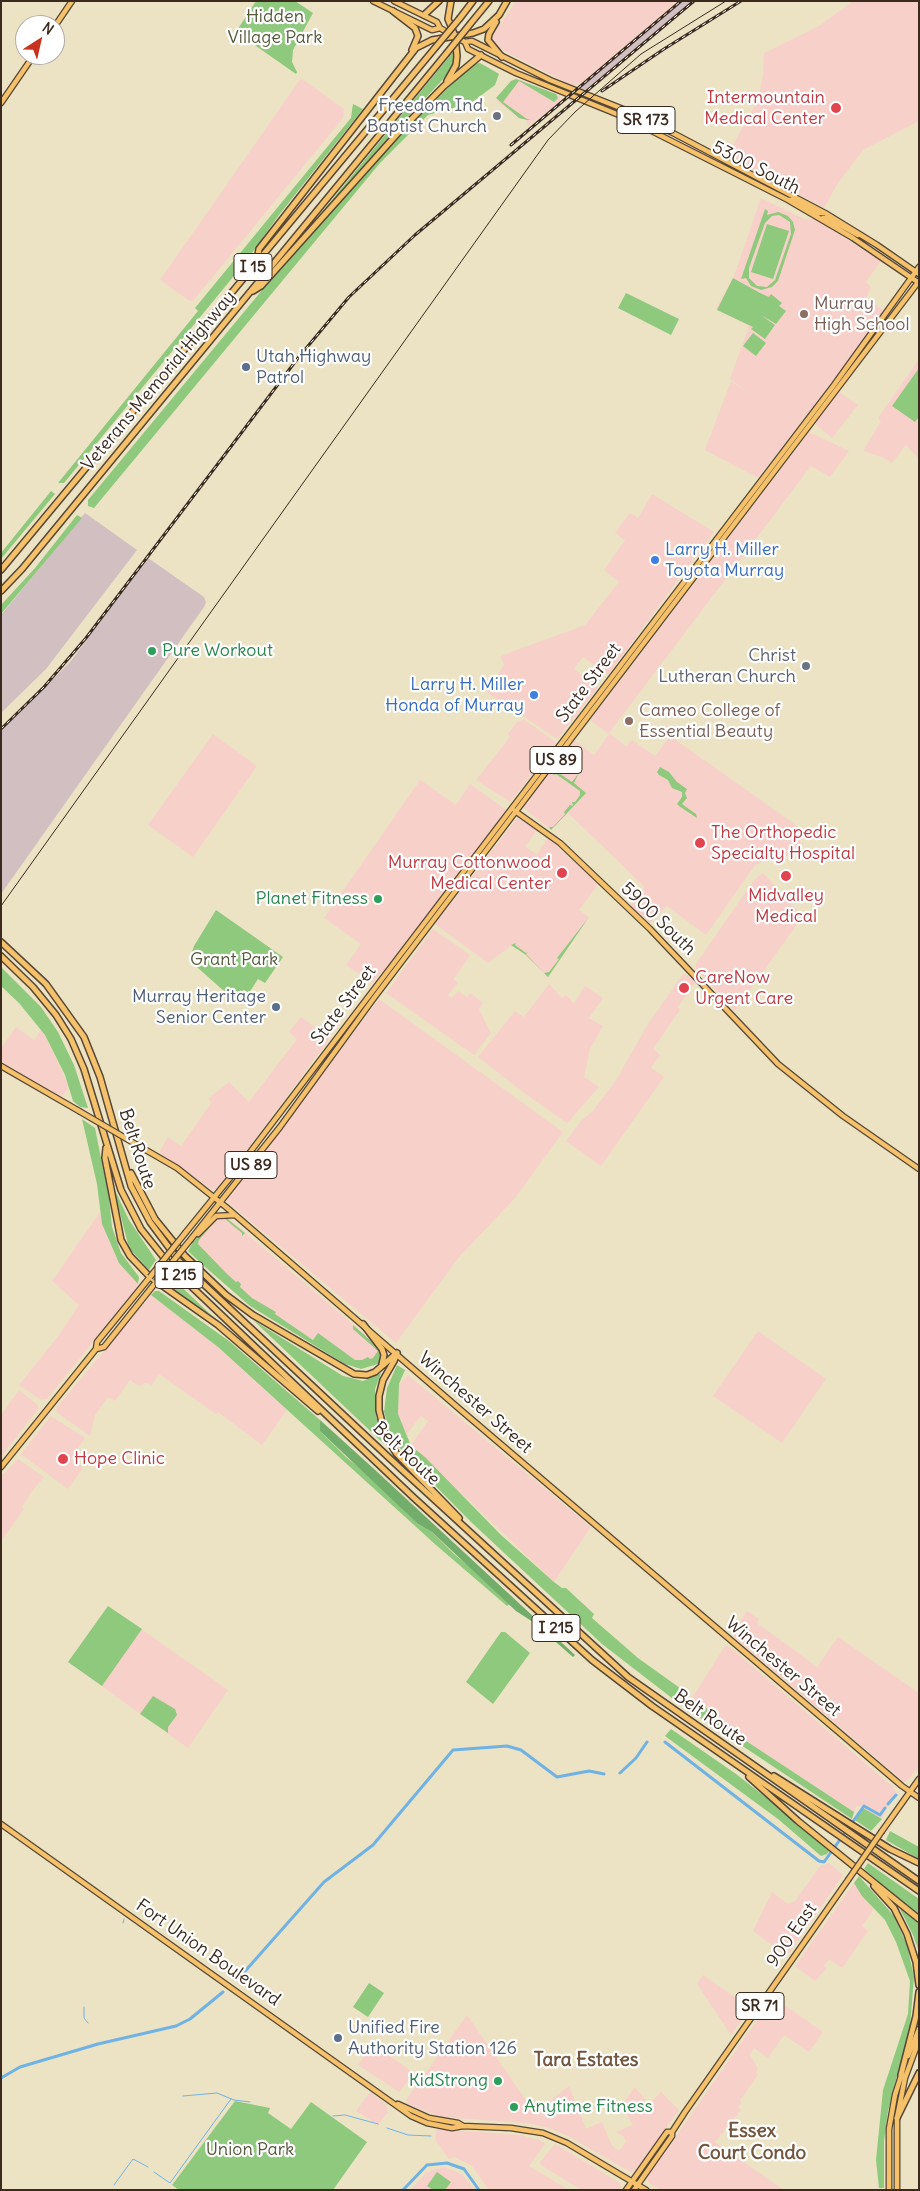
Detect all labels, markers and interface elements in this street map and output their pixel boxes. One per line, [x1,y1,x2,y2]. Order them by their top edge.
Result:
park label: Hidden Village Park [228,6,322,48]
north arrow [15,15,65,65]
text: N [39,18,57,39]
place label: Intermountain Medical Center [704,87,825,130]
place label: Freedom Ind. Baptist Church [367,95,487,138]
marker: Intermountain Medical Center [829,101,843,115]
road number: SR 173 [617,106,675,134]
marker: Freedom Ind. Baptist Church [491,110,503,122]
street label: 5300 South [708,137,804,199]
road number: I 15 [234,253,272,280]
street label: Veterans Memorial Highway [77,287,241,475]
place label: Murray High School [814,293,909,336]
marker: Murray High School [798,308,810,320]
place label: Utah Highway Patrol [256,346,371,388]
marker: Utah Highway Patrol [240,361,252,373]
place label: Larry H. Miller Toyota Murray [665,539,784,582]
marker: Larry H. Miller Toyota Murray [649,554,661,566]
street label: State Street [552,639,626,727]
place label: Pure Workout [162,640,273,662]
marker: Pure Workout [146,645,158,657]
place label: Christ Lutheran Church [658,645,796,688]
marker: Christ Lutheran Church [800,660,812,672]
place label: Larry H. Miller Honda of Murray [385,674,524,716]
marker: Larry H. Miller Honda of Murray [528,689,540,701]
place label: Cameo College of Essential Beauty [639,700,780,742]
marker: Cameo College of Essential Beauty [623,715,635,727]
road number: US 89 [530,746,582,774]
place label: The Orthopedic Specialty Hospital [711,822,855,864]
marker: The Orthopedic Specialty Hospital [693,836,707,850]
place label: Murray Cottonwood Medical Center [388,852,551,894]
marker: Murray Cottonwood Medical Center [555,866,569,880]
marker: Midvalley Medical [779,869,793,883]
street label: 5900 South [616,878,700,960]
place label: Midvalley Medical [748,885,824,928]
place label: Planet Fitness [256,888,368,910]
marker: Planet Fitness [372,893,384,905]
park label: Grant Park [190,949,278,971]
street label: State Street [307,961,381,1049]
place label: CareNow Urgent Care [695,967,793,1010]
marker: CareNow Urgent Care [677,981,691,995]
place label: Murray Heritage Senior Center [132,986,266,1028]
marker: Murray Heritage Senior Center [270,1001,282,1013]
street label: Belt Route [114,1106,160,1192]
road number: US 89 [225,1152,277,1178]
road number: I 215 [155,1262,203,1288]
street label: Winchester Street [414,1348,536,1458]
street label: Belt Route [368,1418,444,1490]
place label: Hope Clinic [74,1448,165,1470]
marker: Hope Clinic [56,1452,70,1466]
street label: Winchester Street [721,1613,845,1721]
road number: I 215 [532,1615,580,1642]
street label: Belt Route [670,1685,750,1751]
street label: Fort Union Boulevard [132,1895,284,2011]
street label: 900 East [762,1899,822,1971]
road number: SR 71 [736,1992,784,2020]
place label: Unified Fire Authority Station 126 [348,2017,517,2060]
marker: Unified Fire Authority Station 126 [332,2032,344,2044]
district label: Tara Estates [534,2050,638,2072]
place label: KidStrong [409,2070,488,2092]
marker: KidStrong [492,2075,504,2087]
place label: Anytime Fitness [524,2096,653,2118]
marker: Anytime Fitness [508,2101,520,2113]
district label: Essex Court Condo [698,2121,806,2165]
park label: Union Park [206,2139,294,2161]

